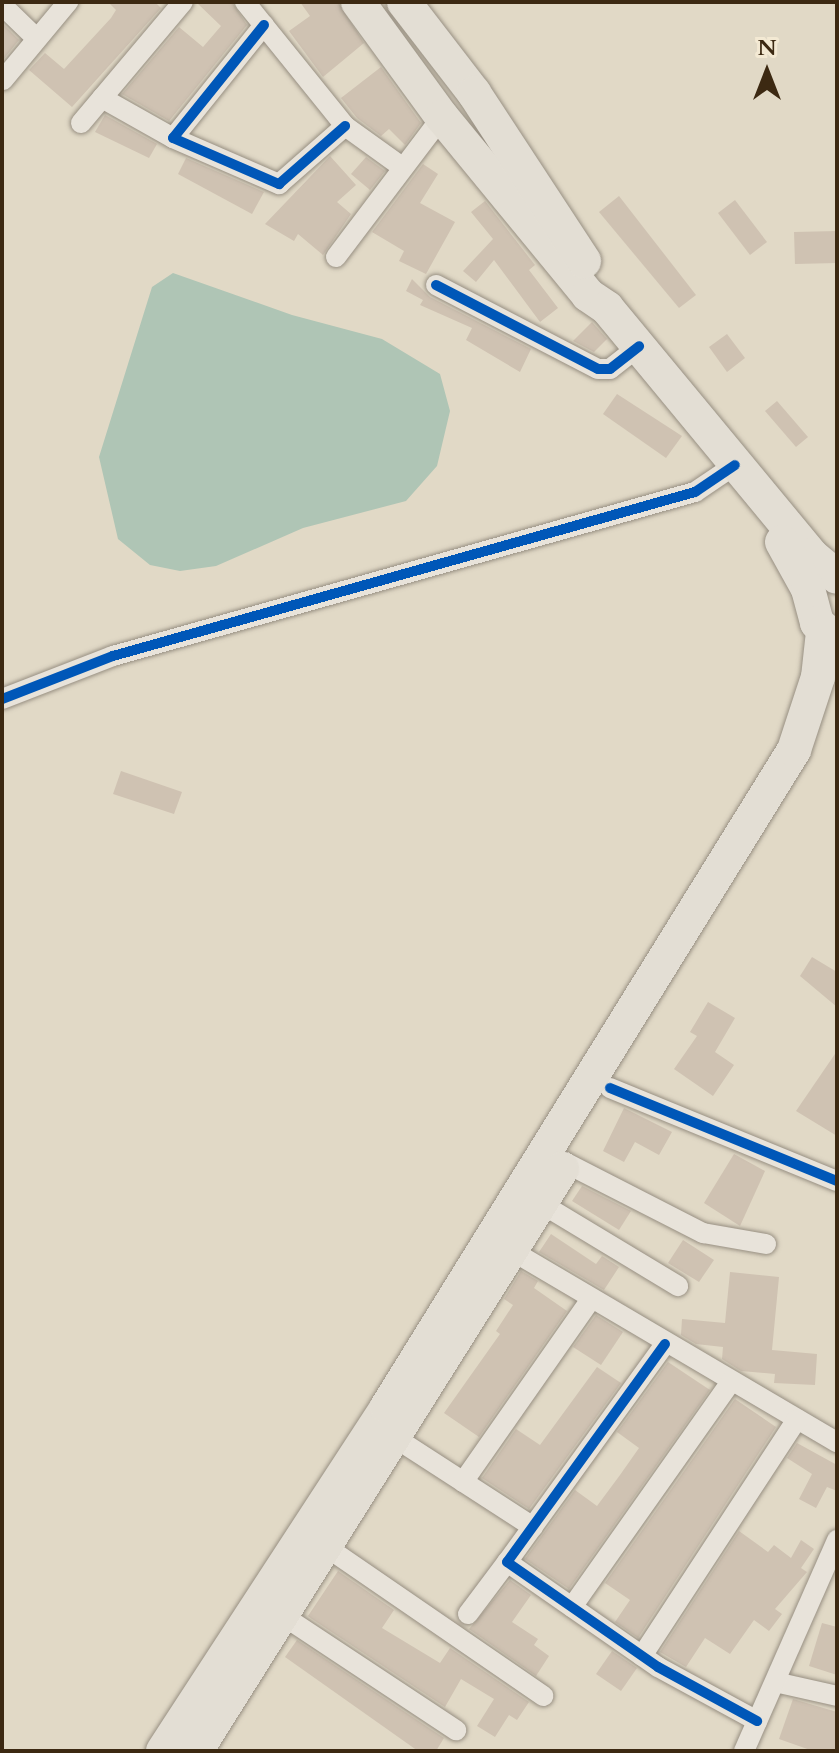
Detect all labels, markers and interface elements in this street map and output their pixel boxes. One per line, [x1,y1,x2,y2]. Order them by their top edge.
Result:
north arrow [727,32,807,112]
text: N [757,33,777,63]

